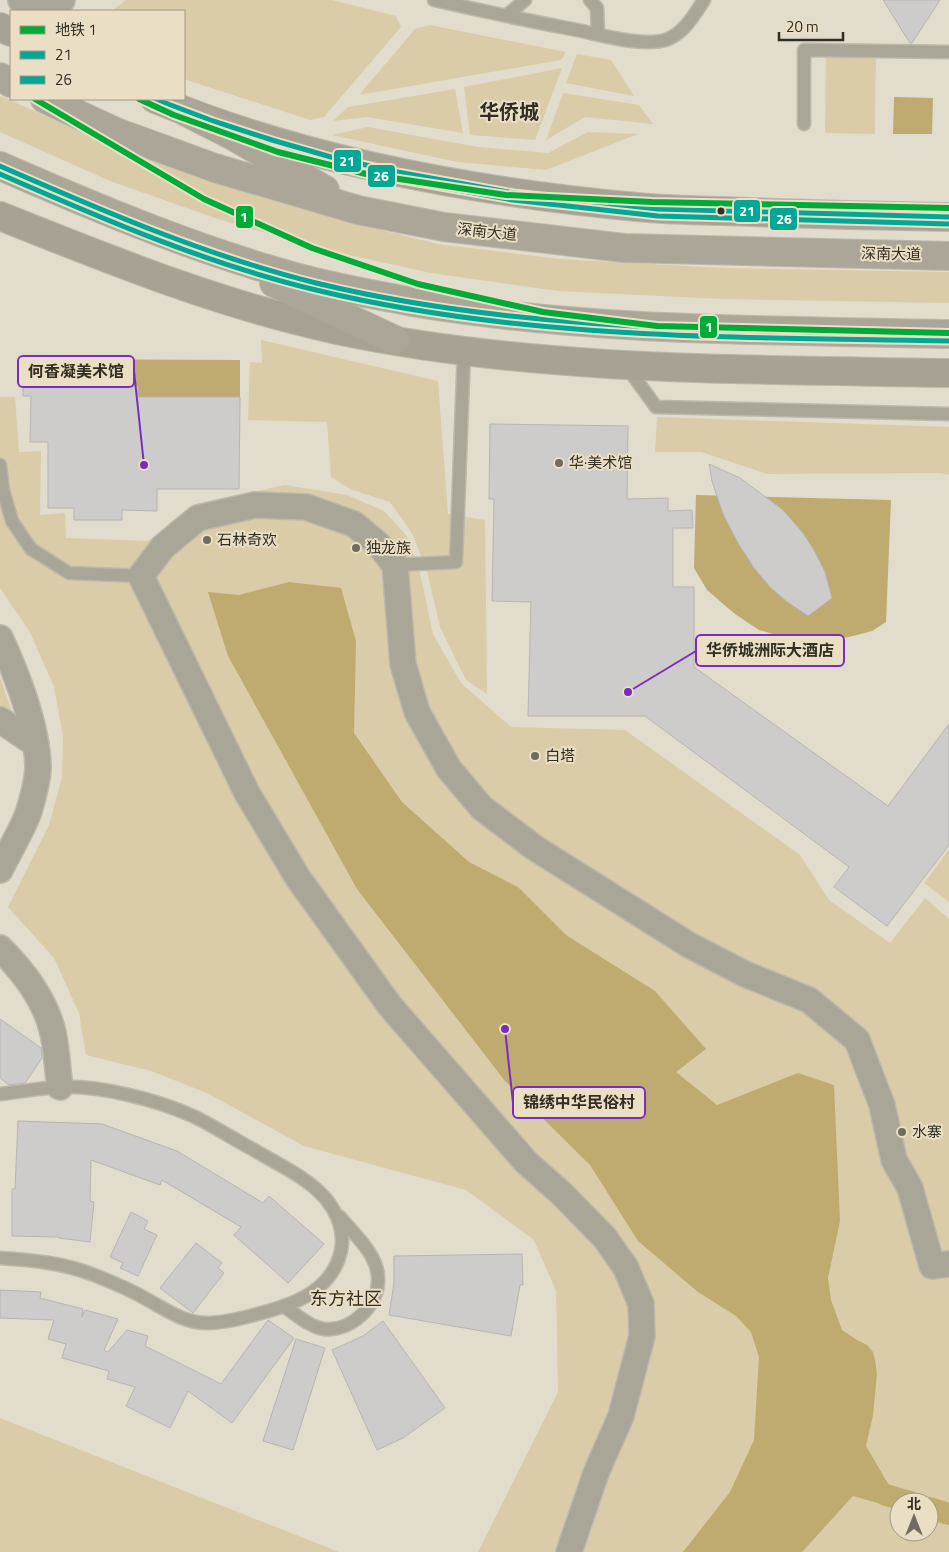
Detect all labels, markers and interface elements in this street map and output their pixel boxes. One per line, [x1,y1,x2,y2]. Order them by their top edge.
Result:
legend [10,10,185,100]
scale bar [779,10,843,42]
text: 20 m [786,15,819,38]
text: 地铁 1 [55,18,97,41]
text: 21 [55,43,72,66]
text: 26 [55,68,72,91]
district label: 华侨城 [479,96,539,127]
line badge: 21 [333,149,362,173]
text: 21 [339,150,355,171]
line badge: 26 [367,164,396,188]
text: 26 [373,165,389,186]
line badge: 21 [733,199,761,223]
text: 21 [739,200,755,221]
line badge: 1 [235,205,254,229]
text: 1 [240,206,248,227]
unlabelled marker [716,206,726,216]
line badge: 26 [769,207,798,231]
text: 26 [776,208,792,229]
street label: 深南大道 [456,217,518,246]
street label: 深南大道 [861,241,921,266]
line badge: 1 [699,315,718,339]
text: 1 [705,316,713,337]
callout: 何香凝美术馆 [18,356,134,387]
text: 何香凝美术馆 [28,359,124,383]
place label: 华·美术馆 [569,451,632,474]
marker: 华·美术馆 [553,457,565,469]
place label: 石林奇欢 [217,528,277,551]
marker: 石林奇欢 [201,534,213,546]
place label: 独龙族 [366,536,411,559]
marker: 独龙族 [350,542,362,554]
callout: 华侨城洲际大酒店 [696,635,844,666]
text: 华侨城洲际大酒店 [706,638,834,662]
place label: 白塔 [545,744,575,767]
marker: 白塔 [529,750,541,762]
callout: 锦绣中华民俗村 [513,1087,645,1118]
text: 锦绣中华民俗村 [523,1090,635,1114]
place label: 水寨 [912,1120,942,1143]
marker: 水寨 [896,1126,908,1138]
district label: 东方社区 [310,1285,382,1312]
north arrow [889,1492,939,1542]
text: 北 [907,1493,921,1514]

